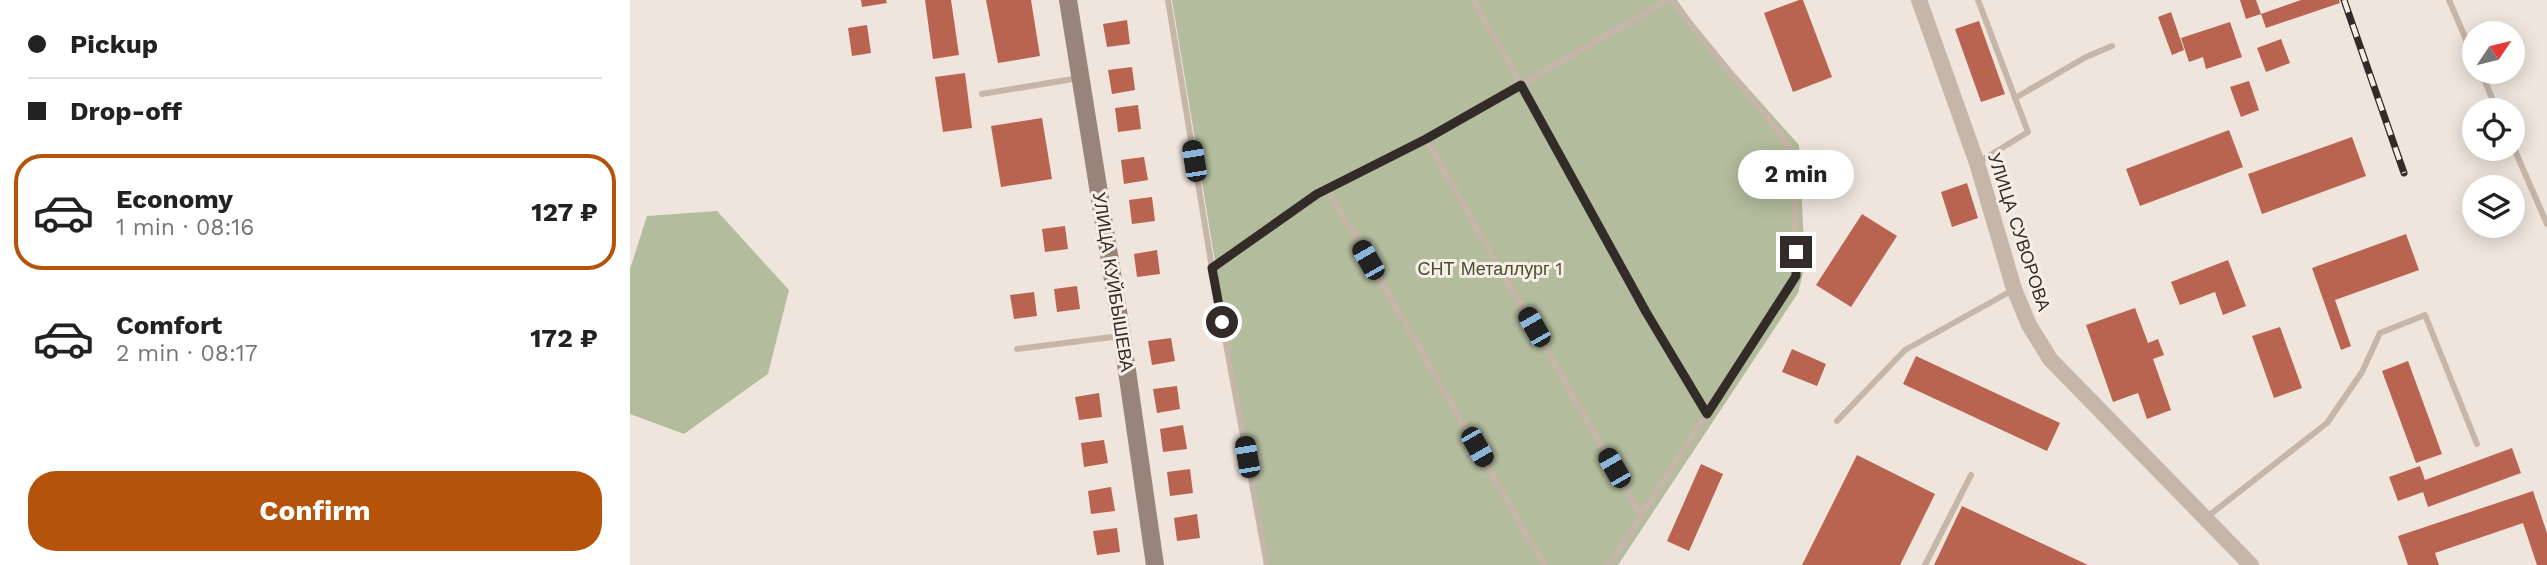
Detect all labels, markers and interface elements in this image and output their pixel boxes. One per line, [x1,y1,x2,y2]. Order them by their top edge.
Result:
north arrow [2462,21,2525,84]
map controls [2462,21,2525,238]
text: Pickup [70,29,158,59]
text: Drop-off [70,96,182,126]
button: locate [2462,98,2525,161]
car [1181,139,1208,183]
callout: 2 min [1738,150,1854,200]
street label: УЛИЦА СУВОРОВА [1984,150,2055,314]
text: 2 min [1765,161,1827,188]
button: layers [2462,175,2525,238]
icon: car [32,181,95,244]
text: Economy [116,184,233,214]
street label: УЛИЦА КУЙБЫШЕВА [1089,191,1138,373]
text: 127 ₽ [531,197,598,227]
text: 1 min · 08:16 [116,214,254,241]
route end [1780,236,1812,268]
car [1349,237,1388,283]
park label: СНТ Металлург 1 [1418,258,1562,279]
car [1515,304,1554,350]
route start [1206,306,1238,338]
icon: car [32,307,95,370]
text: Comfort [116,310,222,340]
text: 172 ₽ [530,323,598,353]
text: 2 min · 08:17 [116,340,258,367]
car [1458,424,1497,470]
car [1234,434,1261,480]
car [1595,445,1634,491]
button: Confirm [28,471,602,551]

